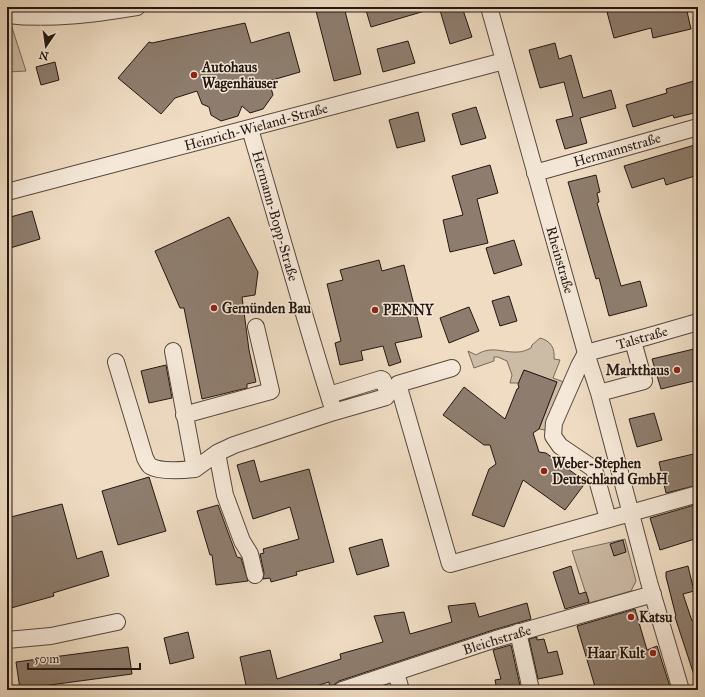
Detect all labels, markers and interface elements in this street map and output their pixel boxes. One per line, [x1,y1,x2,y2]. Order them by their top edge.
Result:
north arrow [26,26,66,66]
text: N [37,48,50,63]
place label: Autohaus Wagenhäuser [201,59,279,93]
marker: Autohaus Wagenhäuser [189,70,199,80]
street label: Heinrich-Wieland-Straße [182,100,330,154]
street label: Hermannstraße [571,129,663,171]
street label: Hermann-Bopp-Straße [248,149,302,283]
street label: Rheinstraße [542,224,578,296]
place label: Gemünden Bau [222,300,311,317]
place label: PENNY [383,302,435,319]
marker: Gemünden Bau [209,303,219,313]
marker: PENNY [370,305,380,315]
street label: Talstraße [614,323,670,353]
place label: Markthaus [606,362,669,379]
marker: Markthaus [672,365,682,375]
place label: Weber-Stephen Deutschland GmbH [552,455,668,488]
marker: Weber-Stephen Deutschland GmbH [539,466,549,476]
place label: Katsu [639,609,673,626]
marker: Katsu [626,612,636,622]
street label: Bleichstraße [461,622,533,658]
scale bar [28,645,140,671]
place label: Haar Kult [587,645,645,662]
marker: Haar Kult [648,648,658,658]
text: 50 m [34,652,59,666]

